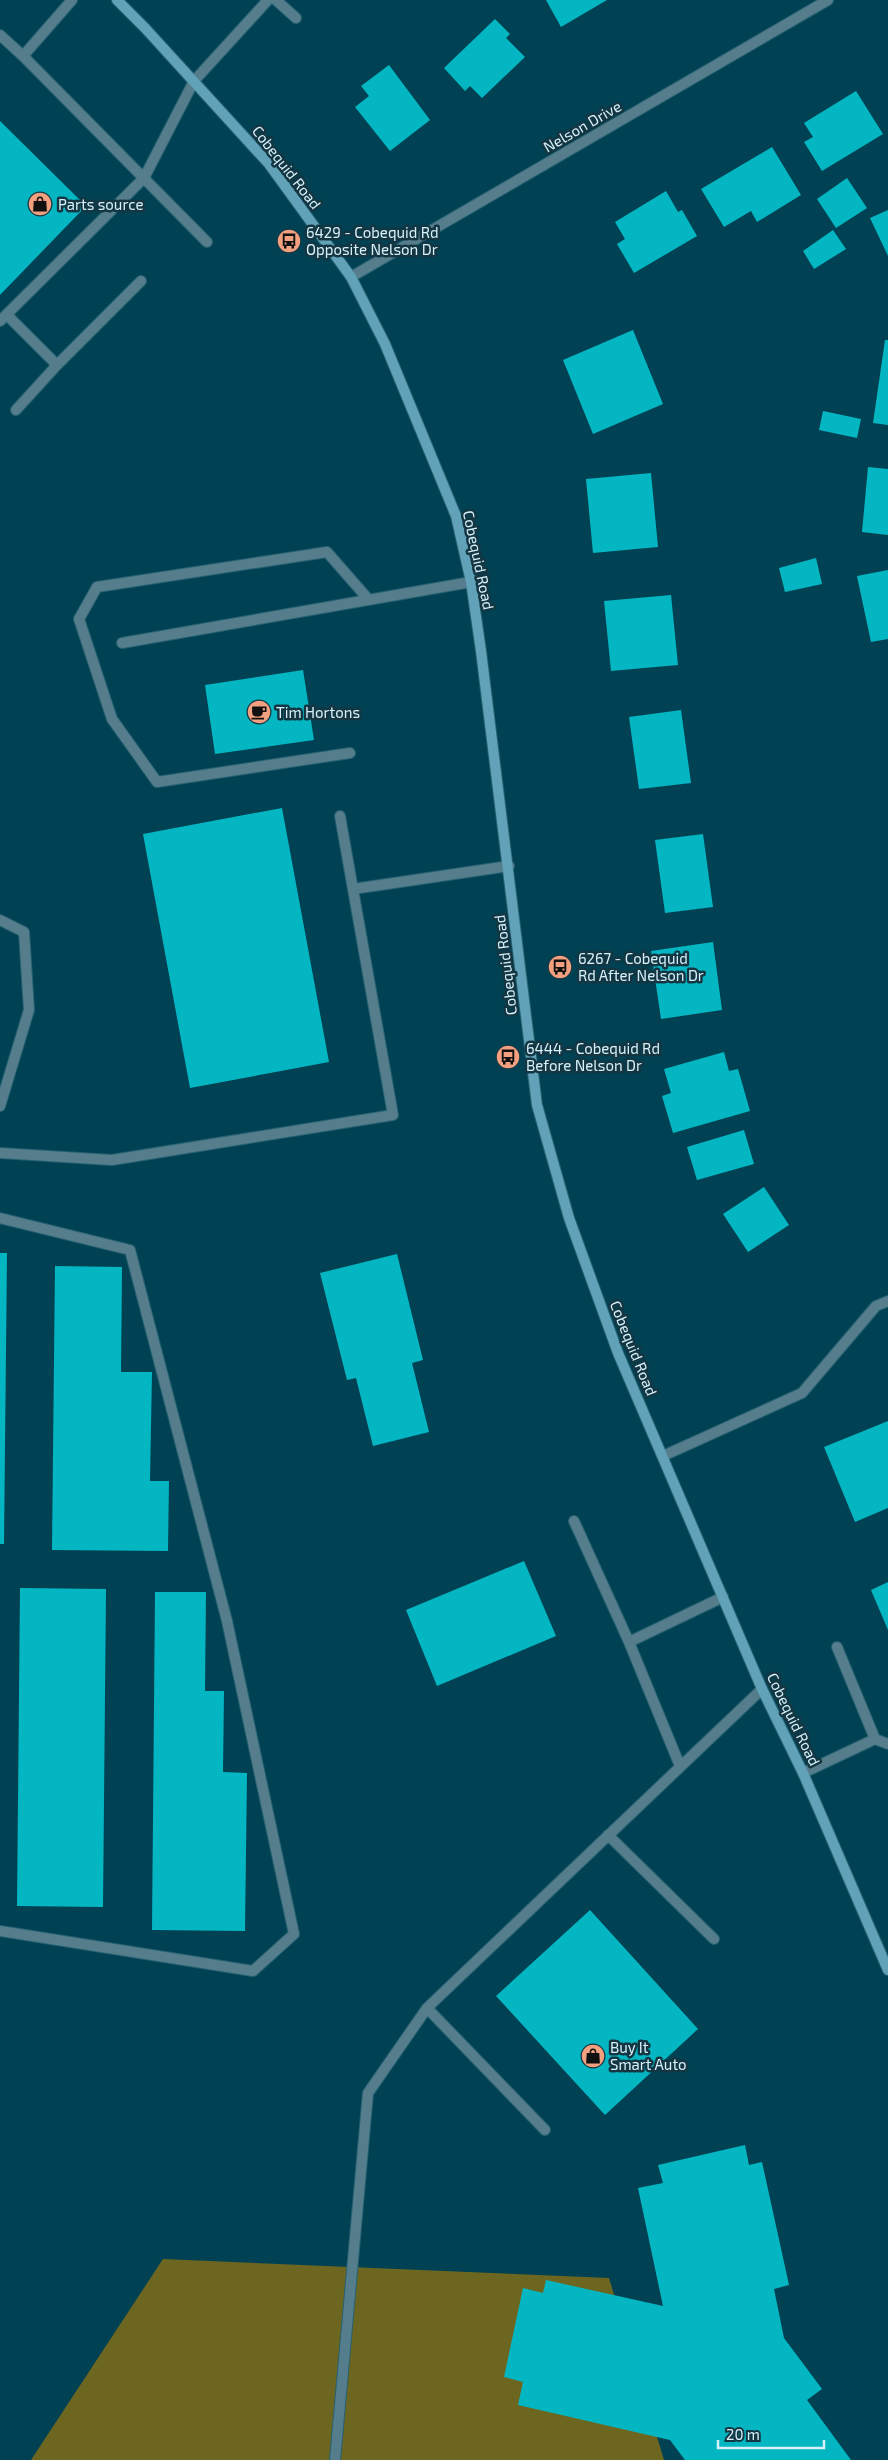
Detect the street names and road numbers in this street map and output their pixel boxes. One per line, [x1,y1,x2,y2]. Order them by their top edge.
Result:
street label: Nelson Drive [540,96,624,156]
street label: Cobequid Road [249,122,325,212]
street label: Cobequid Road [460,509,498,611]
street label: Cobequid Road [490,914,520,1016]
street label: Cobequid Road [607,1298,661,1398]
street label: Cobequid Road [764,1670,824,1768]

